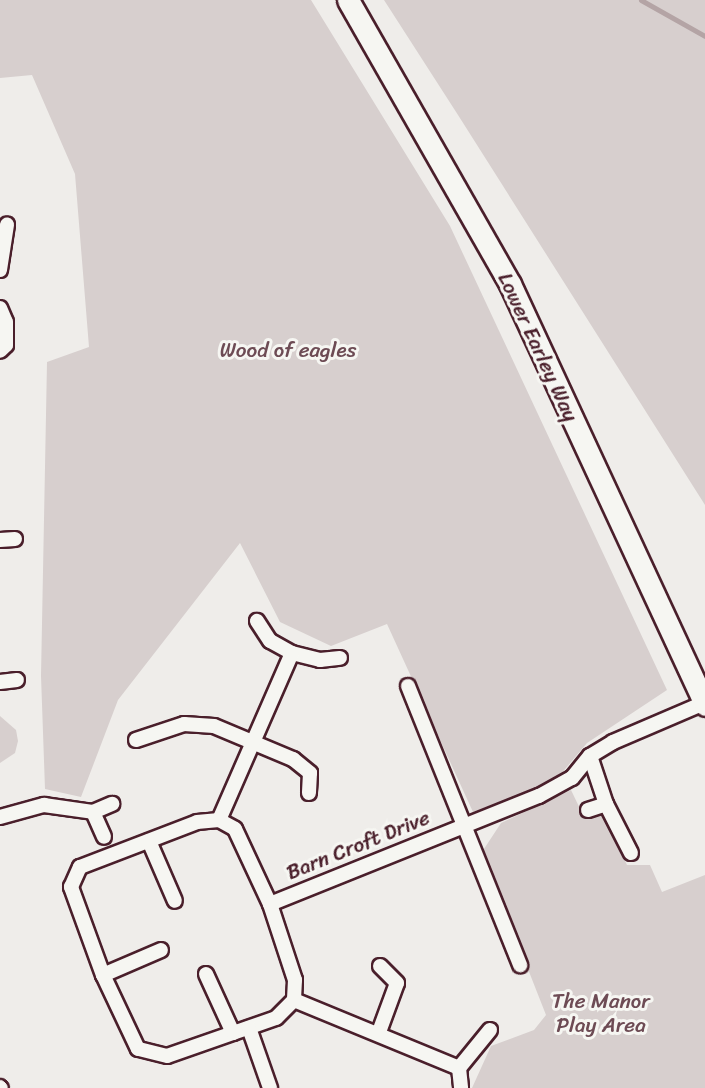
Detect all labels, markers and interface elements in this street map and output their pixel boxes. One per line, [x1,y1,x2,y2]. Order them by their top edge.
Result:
street label: Lower Earley Way [493,269,583,425]
park label: Wood of eagles [220,337,356,363]
street label: Barn Croft Drive [283,805,433,885]
park label: The Manor Play Area [552,988,650,1038]

